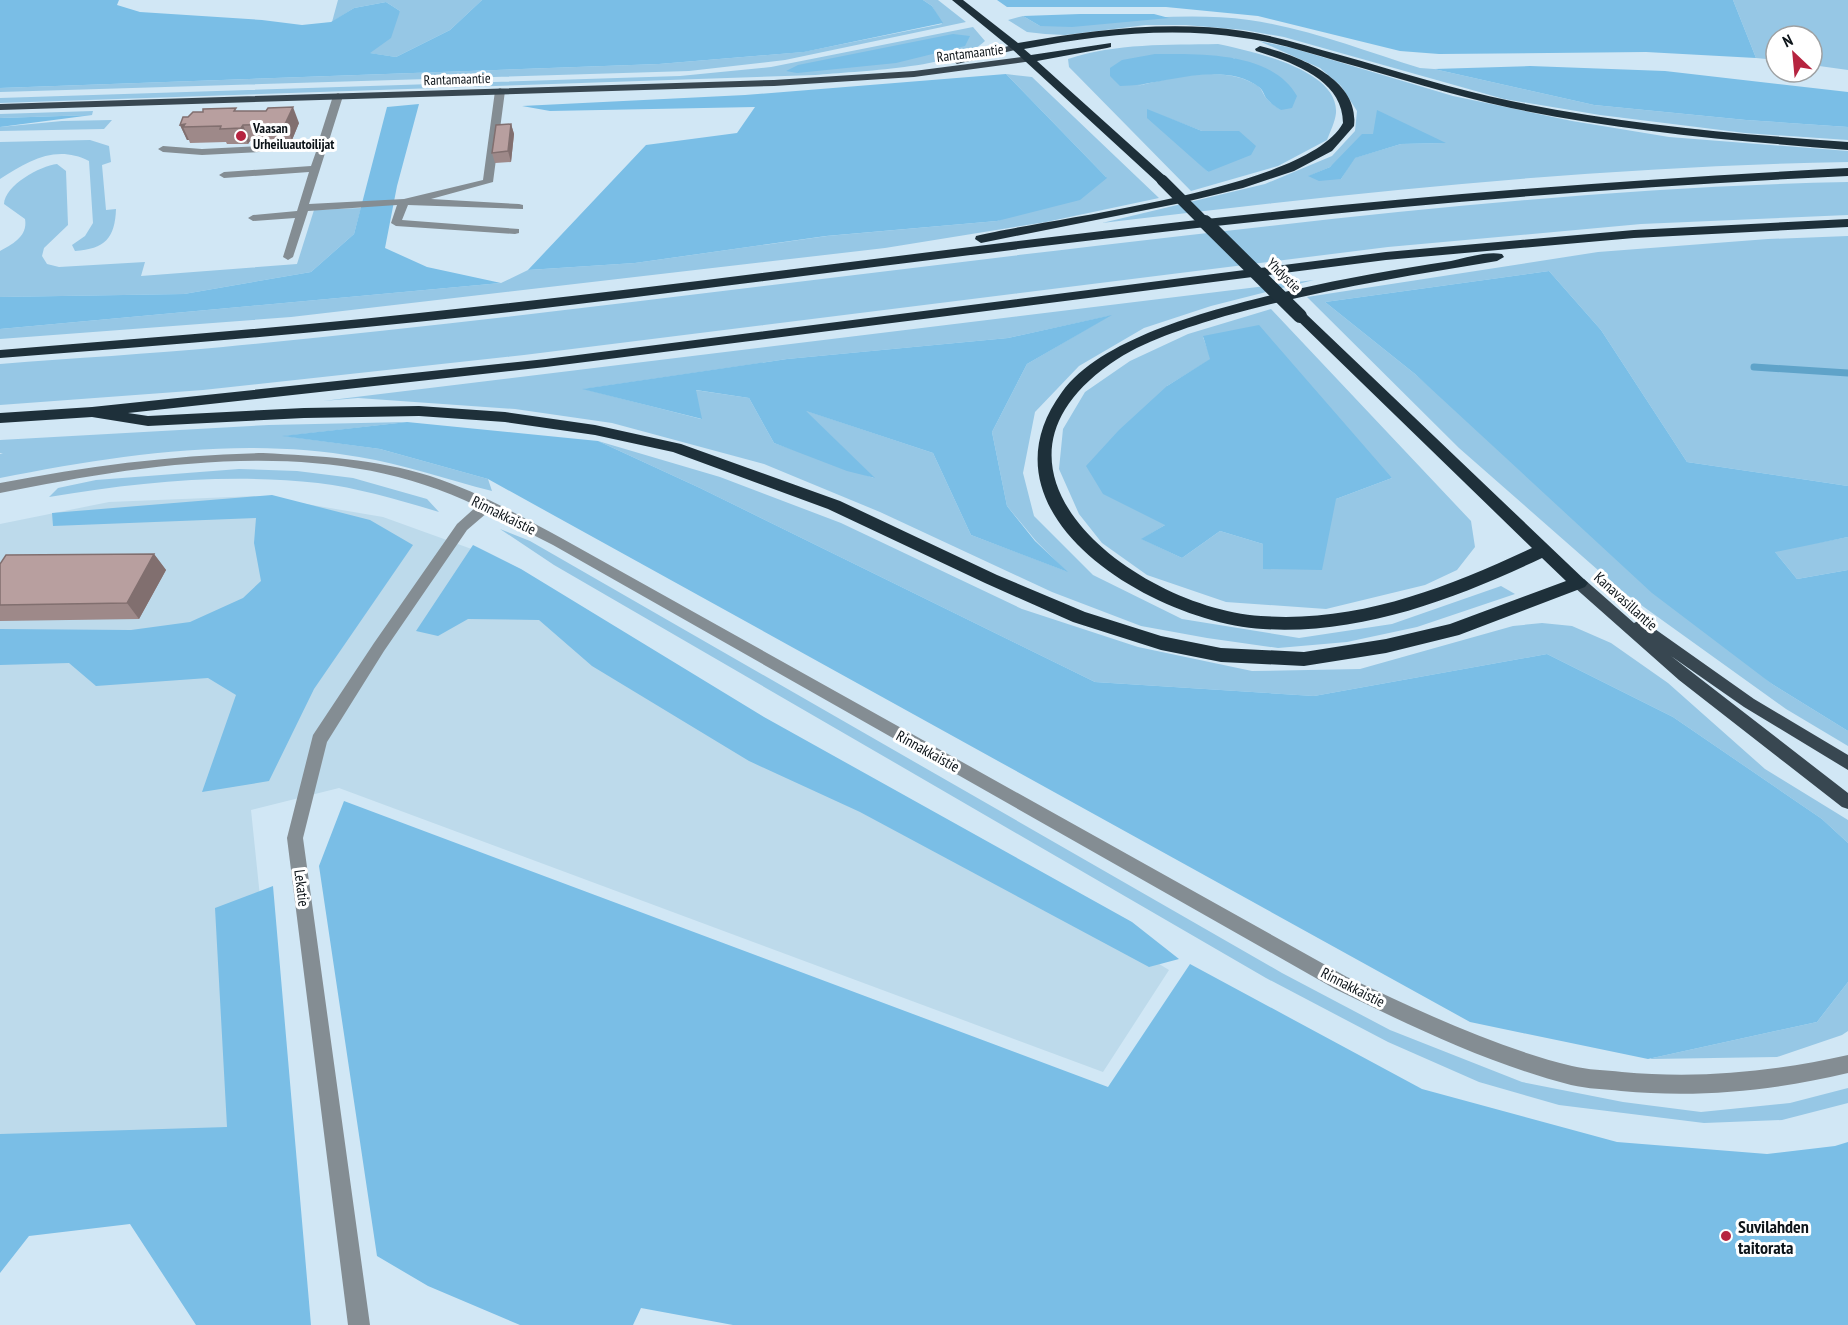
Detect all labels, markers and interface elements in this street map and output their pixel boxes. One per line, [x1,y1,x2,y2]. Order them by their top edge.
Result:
north arrow [1764,24,1824,84]
text: N [1779,30,1796,51]
street label: Rantamaantie [936,40,1005,66]
street label: Rantamaantie [423,69,491,89]
place label: Vaasan Urheiluautoilijat [252,119,334,153]
marker: Vaasan Urheiluautoilijat [234,129,248,143]
street label: Yhdystie [1263,254,1305,296]
street label: Rinnakkaistie [469,491,539,539]
street label: Kanavasillantie [1590,568,1662,634]
street label: Rinnakkaistie [893,726,963,776]
street label: Lekatie [290,868,314,908]
street label: Rinnakkaistie [1318,963,1388,1011]
place label: Suvilahden taitorata [1738,1215,1809,1259]
marker: Suvilahden taitorata [1719,1229,1733,1243]

